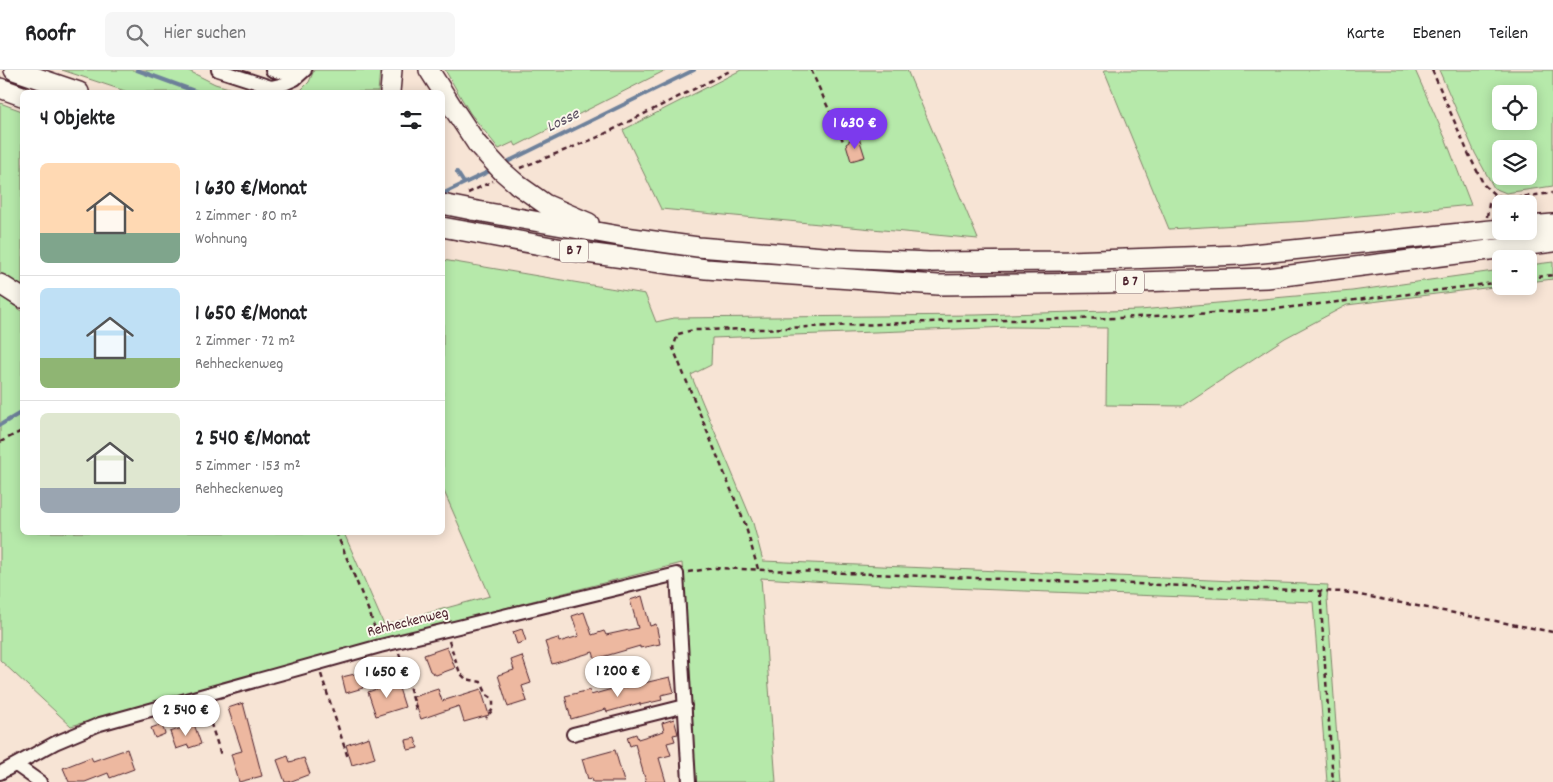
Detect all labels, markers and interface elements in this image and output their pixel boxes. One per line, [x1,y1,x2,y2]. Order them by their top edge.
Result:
search box [105,12,455,57]
text: Roofr [25,18,75,52]
icon: search [123,21,151,49]
text: Hier suchen [163,21,246,48]
text: Karte [1347,22,1385,47]
text: Ebenen [1413,22,1461,47]
text: Teilen [1489,22,1528,47]
map controls [1492,85,1537,295]
button: locate [1492,85,1537,130]
water label: Losse [543,103,584,139]
text: 4 Objekte [40,105,115,135]
icon: filters [397,106,425,134]
pin: 1 630 € [809,108,901,150]
text: 1 630 € [833,112,877,135]
button: layers [1492,140,1537,185]
text: 1 630 €/Monat [195,175,307,205]
icon: home [80,183,140,243]
button: + [1492,195,1537,240]
text: 2 Zimmer · 80 m² [195,205,297,228]
text: Wohnung [195,228,247,251]
road number: B 7 [560,240,588,262]
button: − [1492,250,1537,295]
road number: B 7 [1116,270,1144,293]
text: 1 650 €/Monat [195,300,307,330]
icon: home [80,308,140,368]
text: 2 Zimmer · 72 m² [195,330,295,353]
text: Rehheckenweg [195,353,283,376]
text: 2 540 €/Monat [195,425,310,455]
icon: home [80,433,140,493]
text: 5 Zimmer · 153 m² [195,455,301,478]
text: Rehheckenweg [195,478,283,501]
street label: Rehheckenweg [365,602,451,644]
pin: 1 650 € [341,656,433,699]
pin: 1 200 € [572,656,664,698]
text: 1 200 € [596,660,640,683]
text: 1 650 € [365,661,409,684]
pin: 2 540 € [140,694,232,737]
text: 2 540 € [163,699,209,722]

